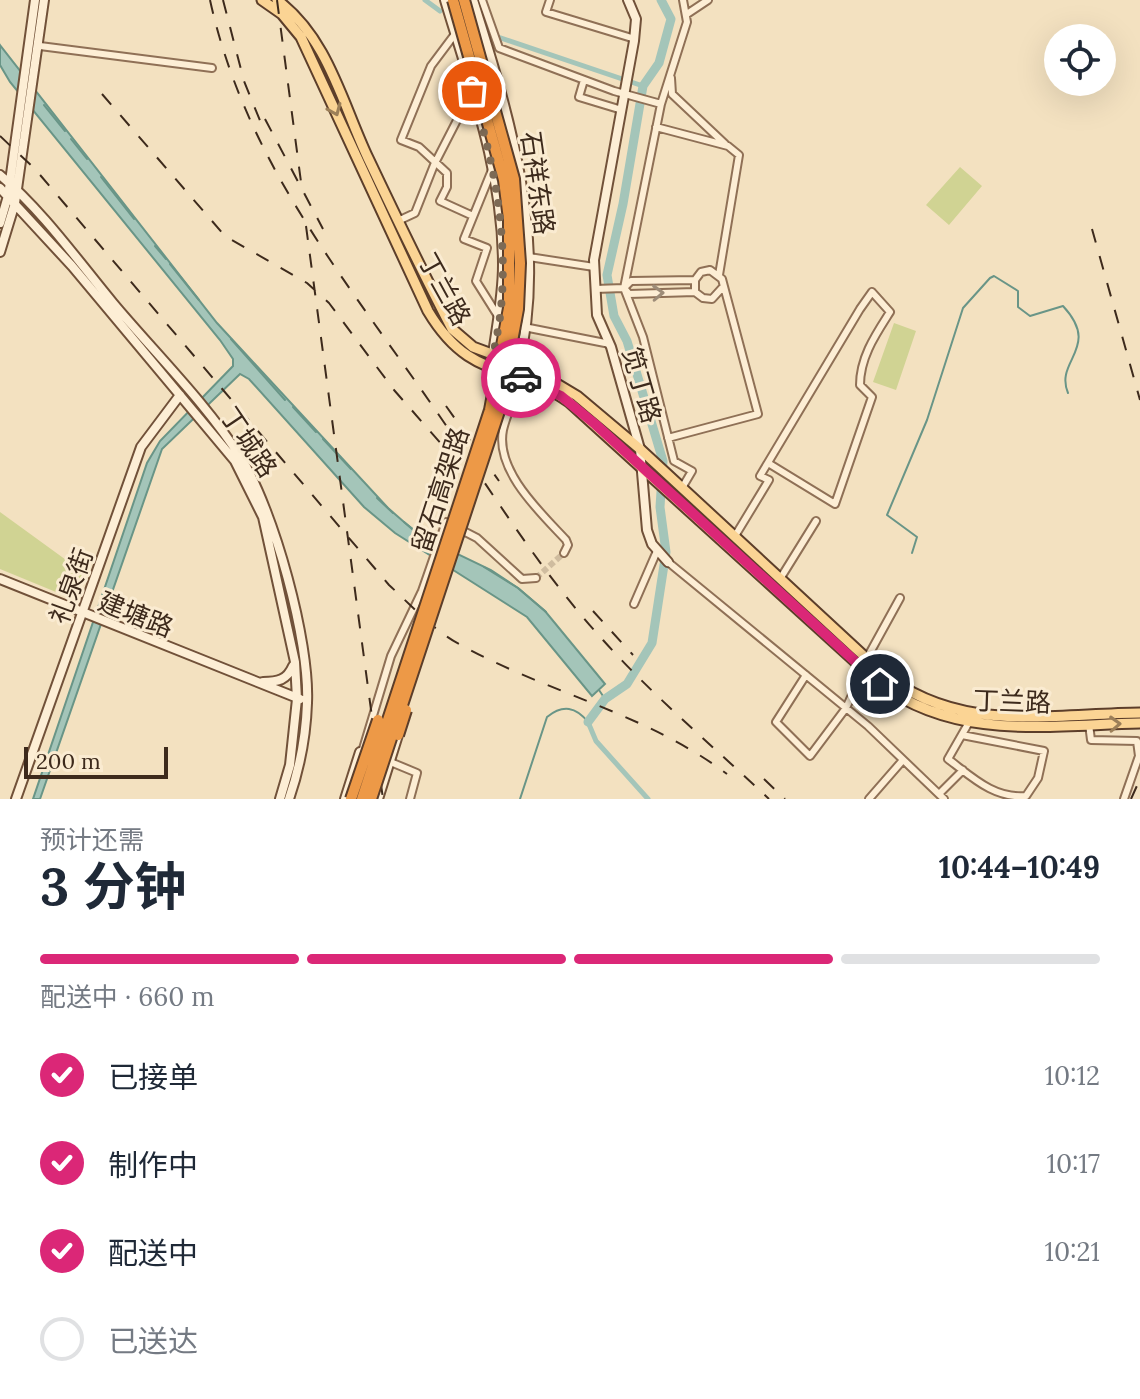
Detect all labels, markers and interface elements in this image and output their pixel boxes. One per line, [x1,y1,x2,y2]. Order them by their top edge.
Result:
map controls [1044,24,1116,96]
button: locate [1044,24,1116,96]
pin [438,57,506,125]
icon: bag [450,69,494,113]
one-way arrow [325,101,341,116]
street label: 石祥东路 [514,129,562,237]
street label: 丁兰路 [412,247,478,331]
one-way arrow [652,285,665,302]
courier [481,338,561,418]
street label: 笕丁路 [615,343,669,427]
icon: car [499,356,543,400]
street label: 丁城路 [214,400,284,484]
street label: 留石高架路 [404,423,476,557]
street label: 礼泉街 [42,544,100,628]
street label: 建塘路 [94,584,178,644]
pin [846,650,914,718]
icon: home [858,662,902,706]
street label: 丁兰路 [972,683,1052,719]
one-way arrow [1109,715,1122,732]
scale bar [24,743,168,779]
text: 200 m [36,747,101,775]
text: 预计还需 [40,823,144,856]
text: 10:44–10:49 [939,848,1100,886]
text: 3 分钟 [40,853,187,919]
text: 配送中 · 660 m [40,980,214,1013]
icon: check [40,1053,84,1097]
text: 已接单 [108,1058,198,1096]
text: 10:12 [1044,1059,1100,1092]
icon: check [40,1141,84,1185]
text: 制作中 [108,1146,198,1184]
text: 10:17 [1046,1147,1100,1180]
icon: check [40,1229,84,1273]
text: 配送中 [108,1234,198,1272]
text: 10:21 [1044,1235,1100,1268]
text: 已送达 [108,1322,198,1360]

